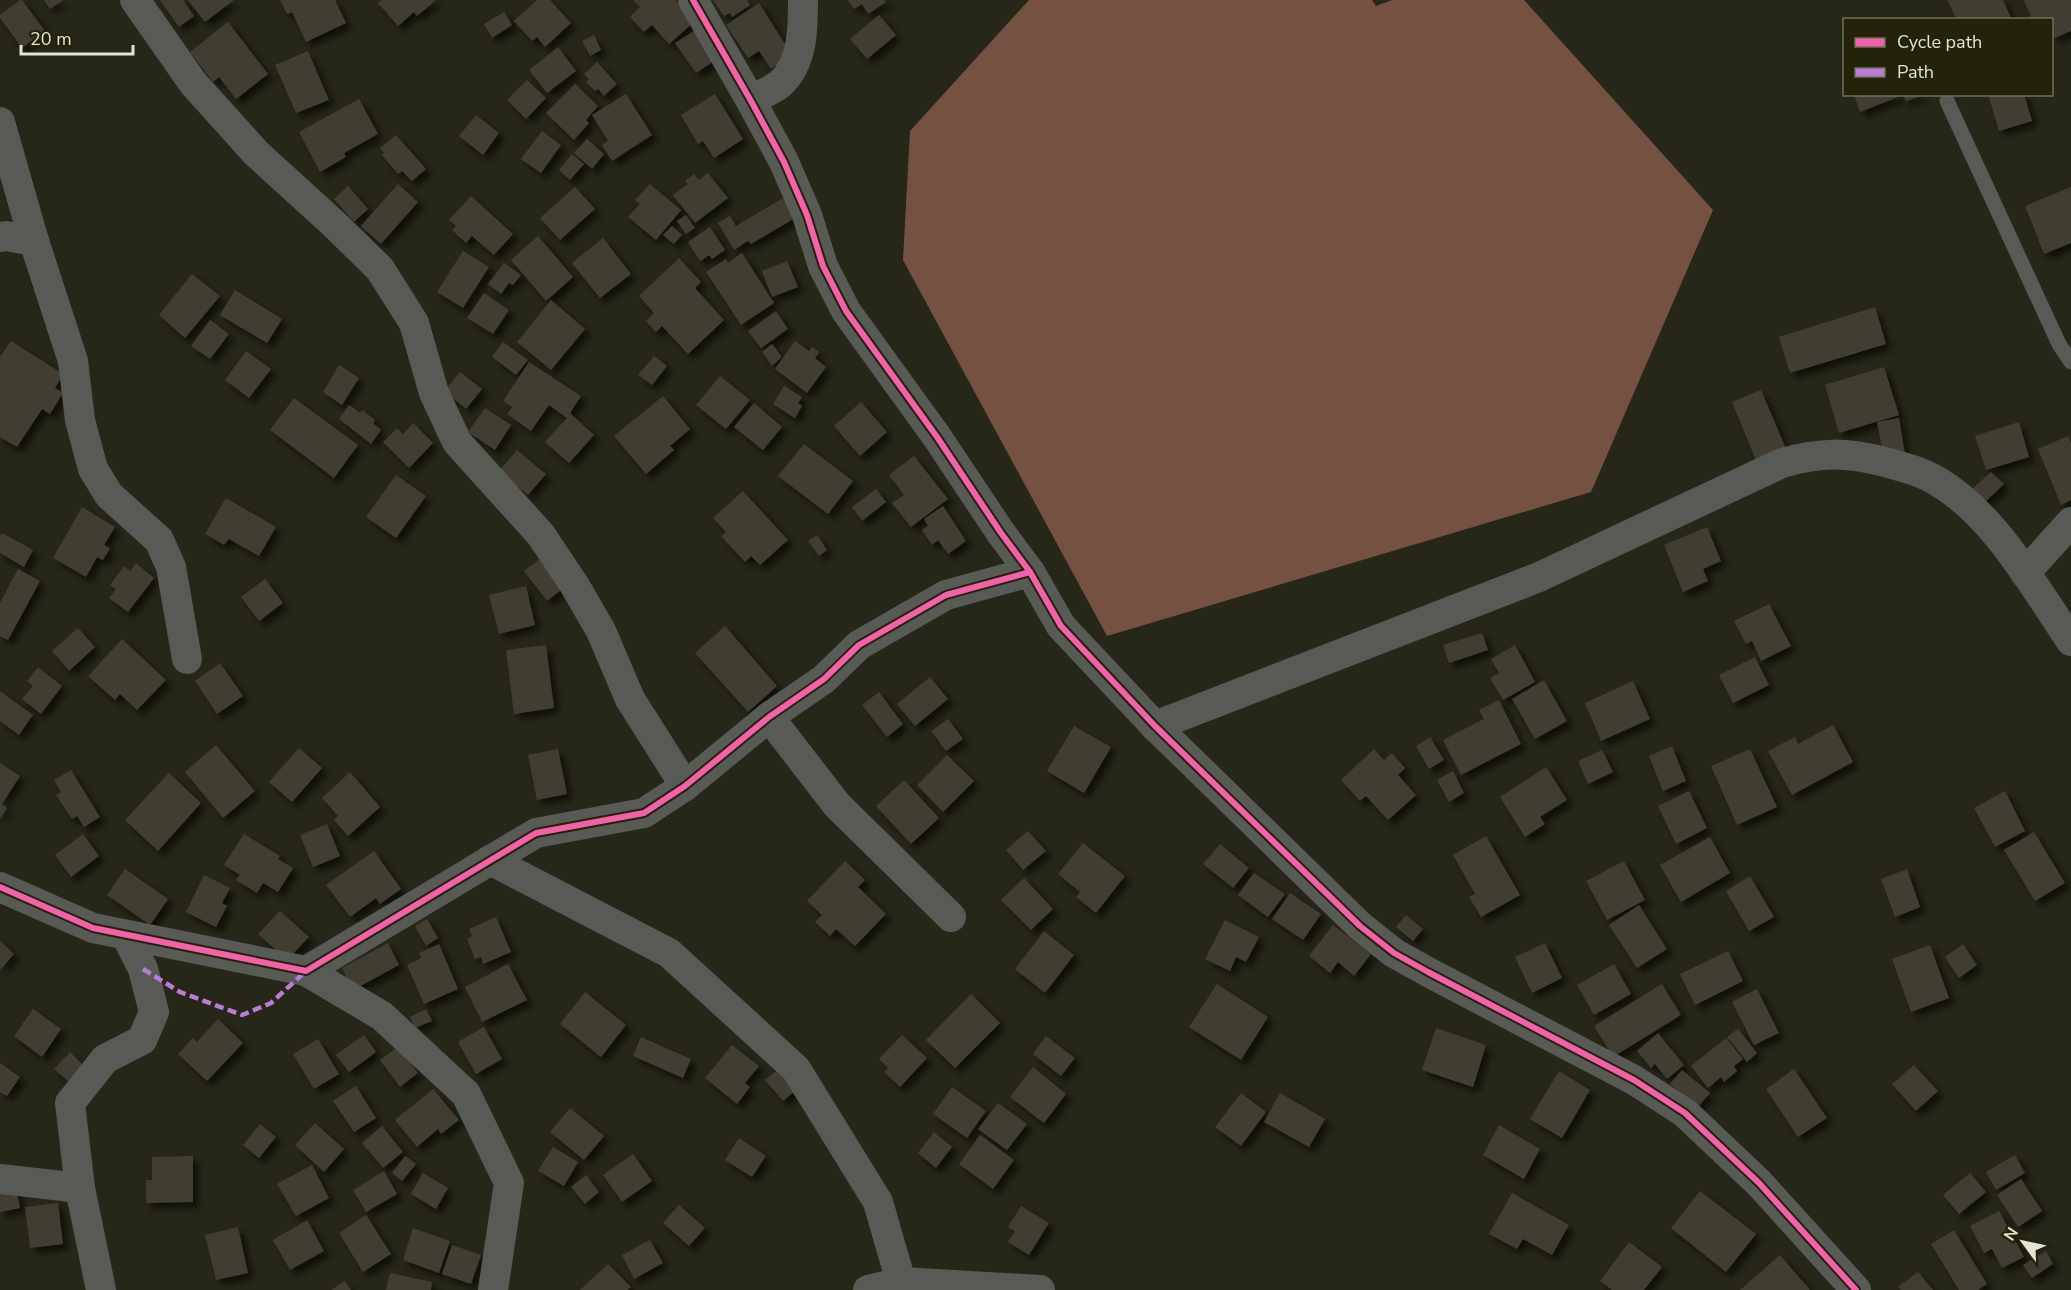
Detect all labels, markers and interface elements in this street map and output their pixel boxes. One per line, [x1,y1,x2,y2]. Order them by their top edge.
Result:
scale bar [21,18,134,56]
legend [1843,18,2053,96]
text: 20 m [30,27,72,51]
text: Cycle path [1897,30,1982,54]
text: Path [1897,60,1934,84]
north arrow [1993,1212,2053,1272]
text: N [1999,1223,2024,1245]

